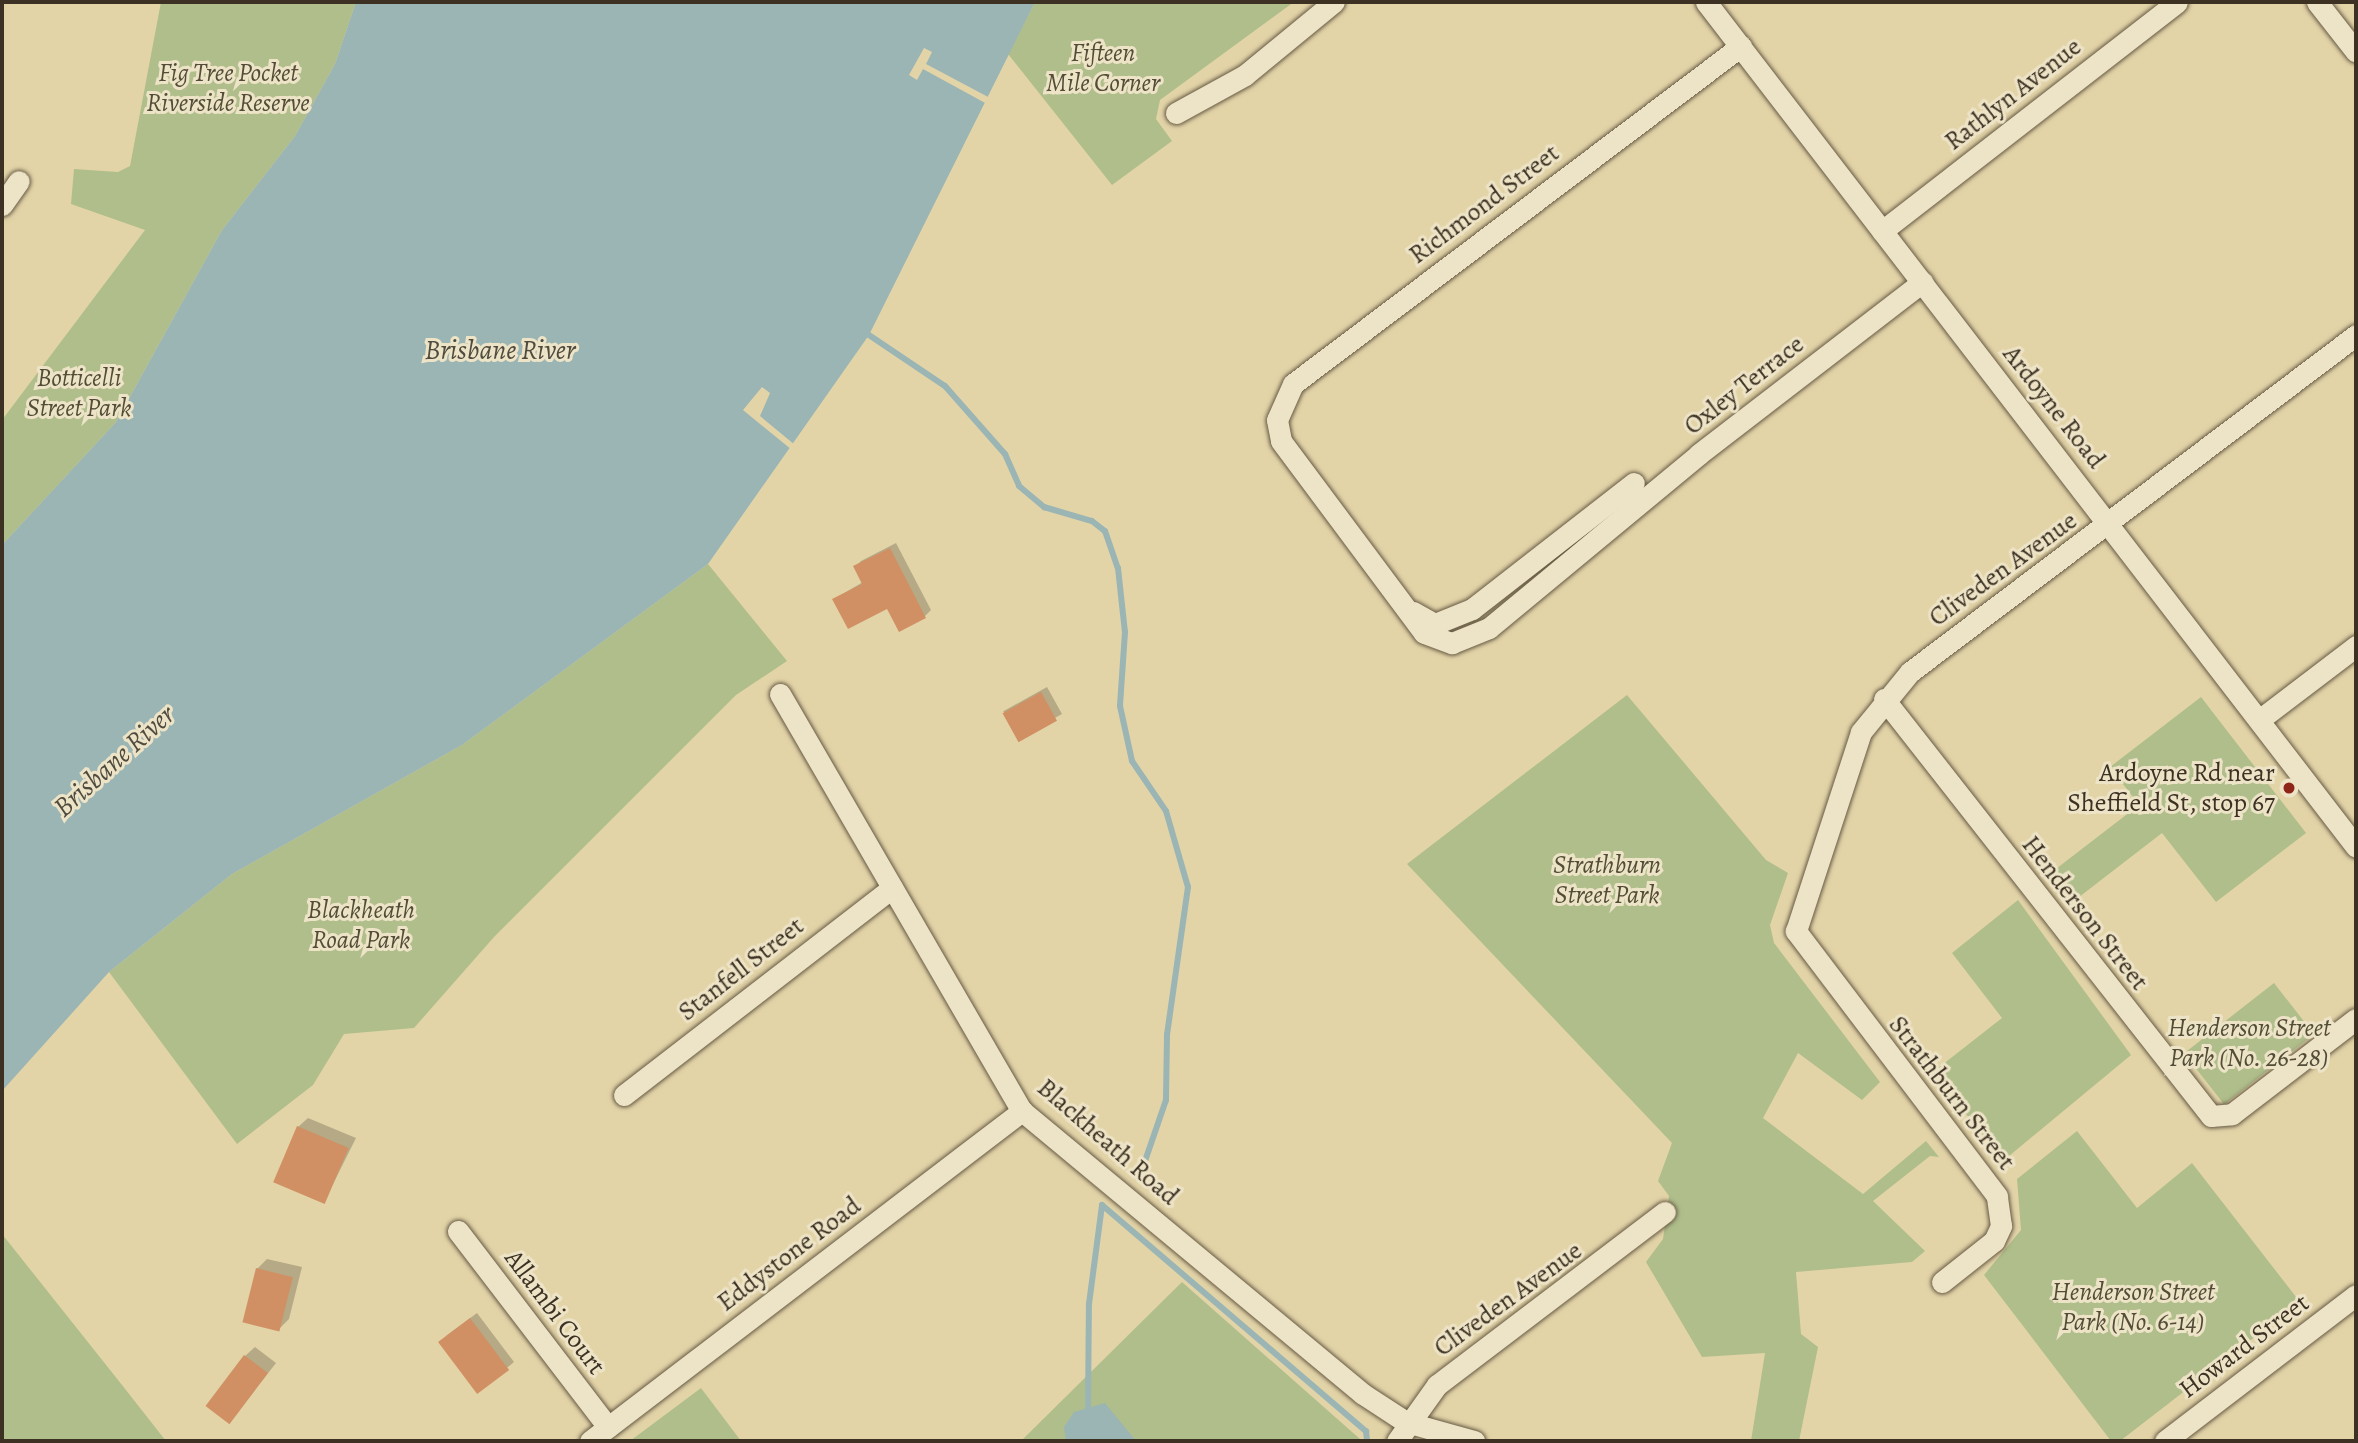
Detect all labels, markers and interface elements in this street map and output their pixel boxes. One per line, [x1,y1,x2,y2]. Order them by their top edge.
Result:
street label: Rathlyn Avenue [1938,31,2088,157]
park label: Fifteen Mile Corner [1046,37,1160,98]
park label: Fig Tree Pocket Riverside Reserve [146,57,310,119]
street label: Richmond Street [1403,137,1565,271]
street label: Oxley Terrace [1678,329,1810,441]
water label: Brisbane River [424,333,576,367]
street label: Ardoyne Road [1996,339,2112,475]
park label: Botticelli Street Park [27,362,131,424]
street label: Cliveden Avenue [1923,505,2083,633]
water label: Brisbane River [47,698,181,824]
place label: Ardoyne Rd near Sheffield St, stop 67 [2067,757,2275,818]
marker: Ardoyne Rd near Sheffield St, stop 67 [2281,780,2297,796]
street label: Henderson Street [2015,830,2155,996]
park label: Strathburn Street Park [1553,849,1661,910]
park label: Blackheath Road Park [307,894,415,956]
street label: Stanfell Street [672,910,810,1028]
street label: Strathburn Street [1882,1010,2022,1176]
park label: Henderson Street Park (No. 26-28) [2168,1012,2330,1074]
street label: Blackheath Road [1031,1072,1185,1212]
street label: Eddystone Road [711,1190,867,1318]
street label: Cliveden Avenue [1428,1235,1588,1363]
street label: Allambi Court [498,1243,612,1381]
park label: Henderson Street Park (No. 6-14) [2052,1276,2214,1338]
street label: Howard Street [2173,1287,2315,1405]

